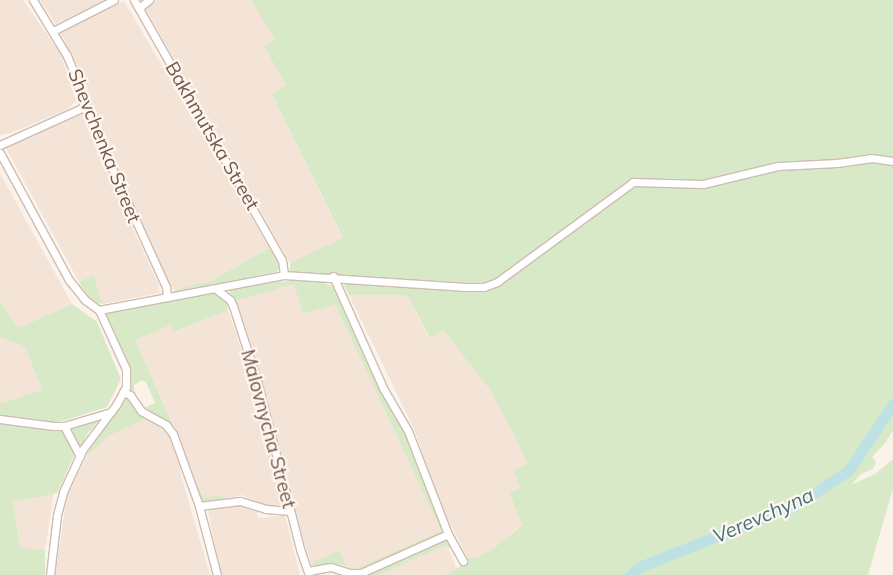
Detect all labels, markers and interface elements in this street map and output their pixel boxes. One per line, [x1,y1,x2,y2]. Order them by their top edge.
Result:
street label: Bakhmutska Street [160,58,264,214]
street label: Shevchenka Street [63,66,145,226]
street label: Malovnycha Street [236,347,300,511]
water label: Verevchyna [709,482,817,548]

